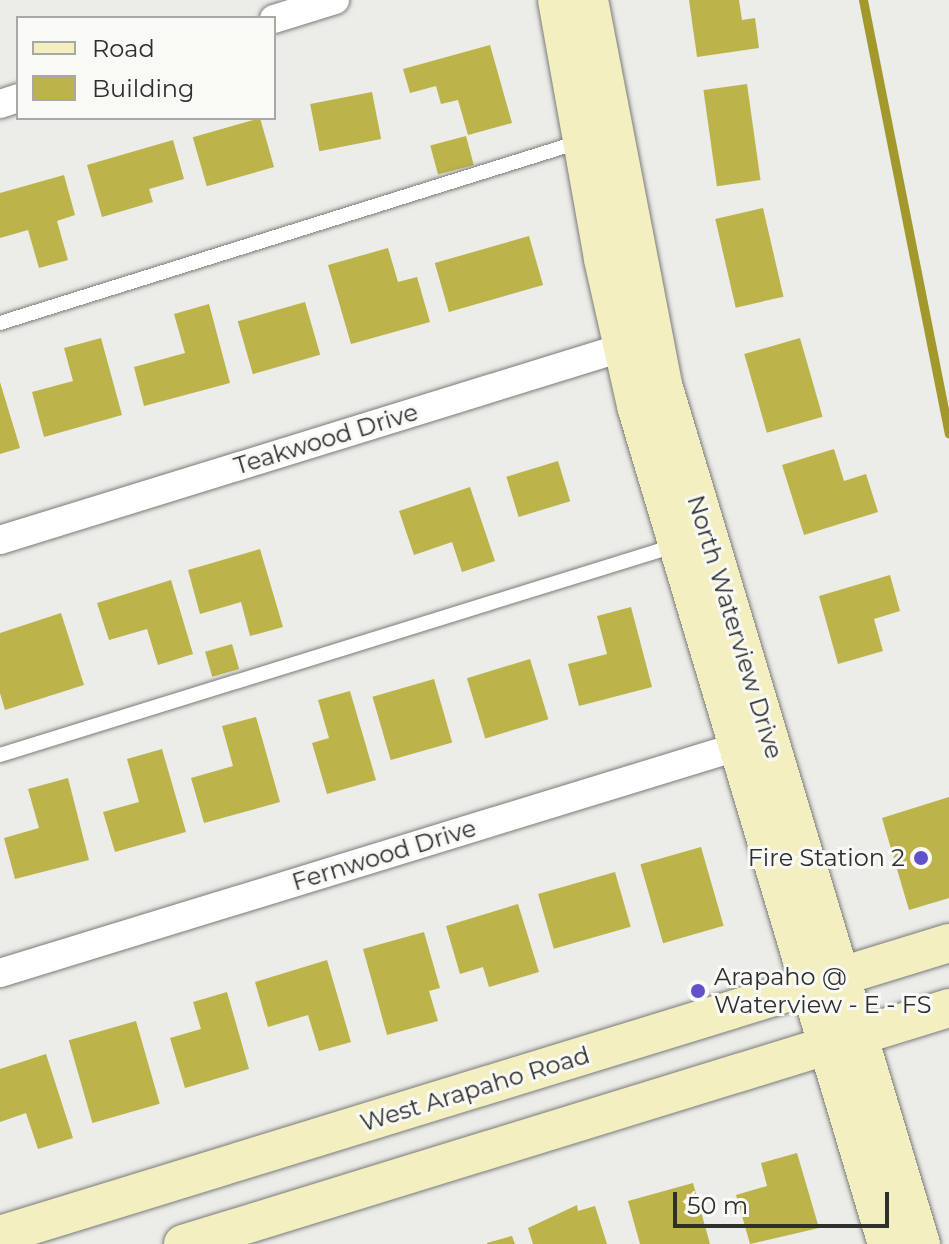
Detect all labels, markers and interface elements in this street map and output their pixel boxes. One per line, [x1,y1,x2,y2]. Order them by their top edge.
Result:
legend [16,16,276,120]
text: Road [92,34,155,63]
text: Building [92,74,195,103]
street label: Teakwood Drive [231,397,421,481]
street label: North Waterview Drive [681,492,789,762]
street label: Fernwood Drive [288,813,480,897]
place label: Fire Station 2 [748,844,905,872]
marker: Fire Station 2 [912,849,930,867]
place label: Arapaho @ Waterview - E - FS [714,963,932,1019]
marker: Arapaho @ Waterview - E - FS [689,982,707,1000]
street label: West Arapaho Road [357,1040,593,1138]
scale bar [677,1176,893,1226]
text: 50 m [687,1191,748,1220]

